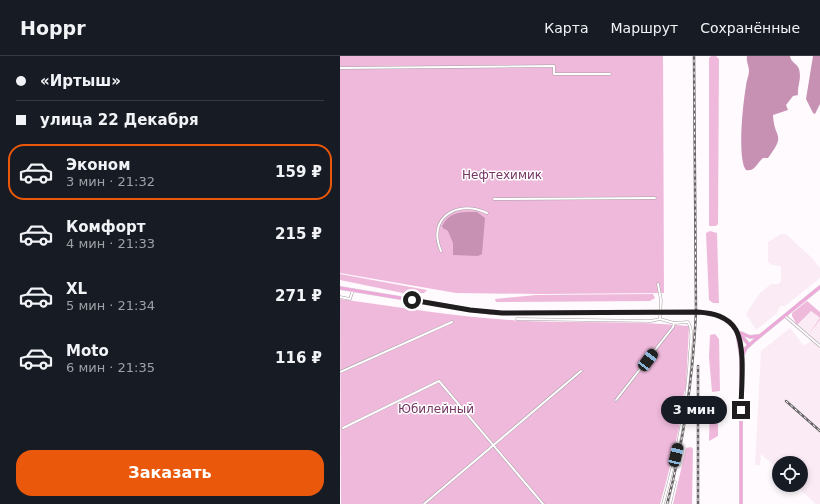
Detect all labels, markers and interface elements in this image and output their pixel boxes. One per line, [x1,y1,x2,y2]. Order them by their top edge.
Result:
text: Hoppr [20,17,86,39]
text: Карта [544,20,588,36]
text: Маршрут [610,20,678,36]
text: Сохранённые [700,20,800,36]
text: «Иртыш» [40,72,121,90]
text: улица 22 Декабря [40,111,199,129]
icon: car [18,154,54,190]
text: Эконом [66,156,130,174]
text: 159 ₽ [275,163,322,181]
park label: Нефтехимик [462,168,542,182]
text: 3 мин · 21:32 [66,174,155,189]
icon: car [18,216,54,252]
text: Комфорт [66,218,145,236]
text: 215 ₽ [275,225,322,243]
text: 4 мин · 21:33 [66,236,155,251]
icon: car [18,278,54,314]
text: XL [66,280,87,298]
text: 271 ₽ [275,287,322,305]
route start [403,291,421,309]
text: 5 мин · 21:34 [66,298,155,313]
icon: car [18,340,54,376]
text: Moto [66,342,109,360]
car [636,347,660,373]
text: 116 ₽ [275,349,322,367]
text: 6 мин · 21:35 [66,360,155,375]
callout: 3 мин [661,396,727,424]
route end [732,401,750,419]
park label: Юбилейный [398,402,474,416]
text: 3 мин [673,402,715,417]
car [667,442,685,468]
button: Заказать [16,450,324,496]
map controls [772,456,808,492]
button: locate [772,456,808,492]

